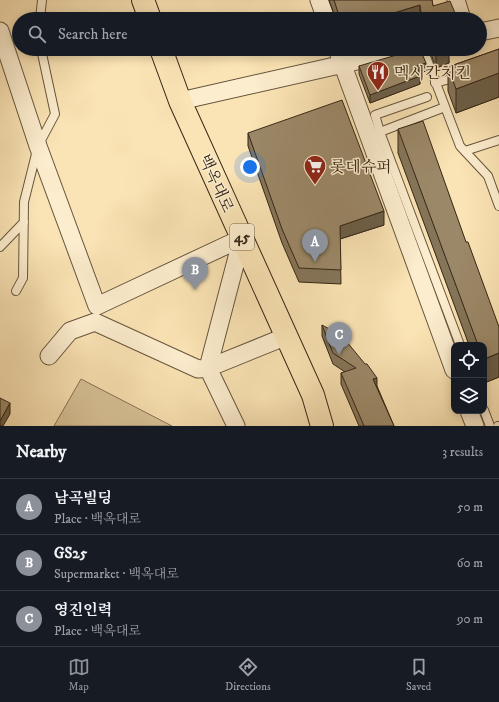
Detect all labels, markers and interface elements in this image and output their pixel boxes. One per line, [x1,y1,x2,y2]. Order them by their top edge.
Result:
search box [12,12,487,56]
icon: search [26,23,48,45]
text: Search here [58,25,127,44]
restaurant icon: 멕시칸치킨 [365,59,391,92]
place label: 멕시칸치킨 [394,63,471,83]
street label: 백옥대로 [194,151,238,216]
supermarket icon: 롯데슈퍼 [302,153,328,186]
your location [240,157,260,177]
place label: 롯데슈퍼 [330,157,392,177]
road number: 45 [230,224,254,250]
pin: A [302,229,328,262]
pin: B [182,257,208,290]
pin: C [326,322,352,355]
map controls [451,342,487,414]
button: locate [451,342,487,378]
button: layers [451,378,487,414]
text: Nearby [16,441,66,463]
text: 3 results [442,444,483,460]
text: 남곡빌딩 [54,489,112,508]
text: A [25,499,33,515]
text: 50 m [457,499,483,515]
text: Place · 백옥대로 [54,511,141,527]
text: GS25 [54,544,87,563]
text: B [25,555,33,571]
text: 60 m [457,555,483,571]
text: Supermarket · 백옥대로 [54,566,179,582]
text: 영진인력 [54,601,112,620]
text: C [25,611,33,627]
text: 90 m [457,611,483,627]
text: Place · 백옥대로 [54,623,141,639]
tab: Map [68,656,90,694]
tab: Directions [225,656,271,694]
tab: Saved [406,656,431,694]

